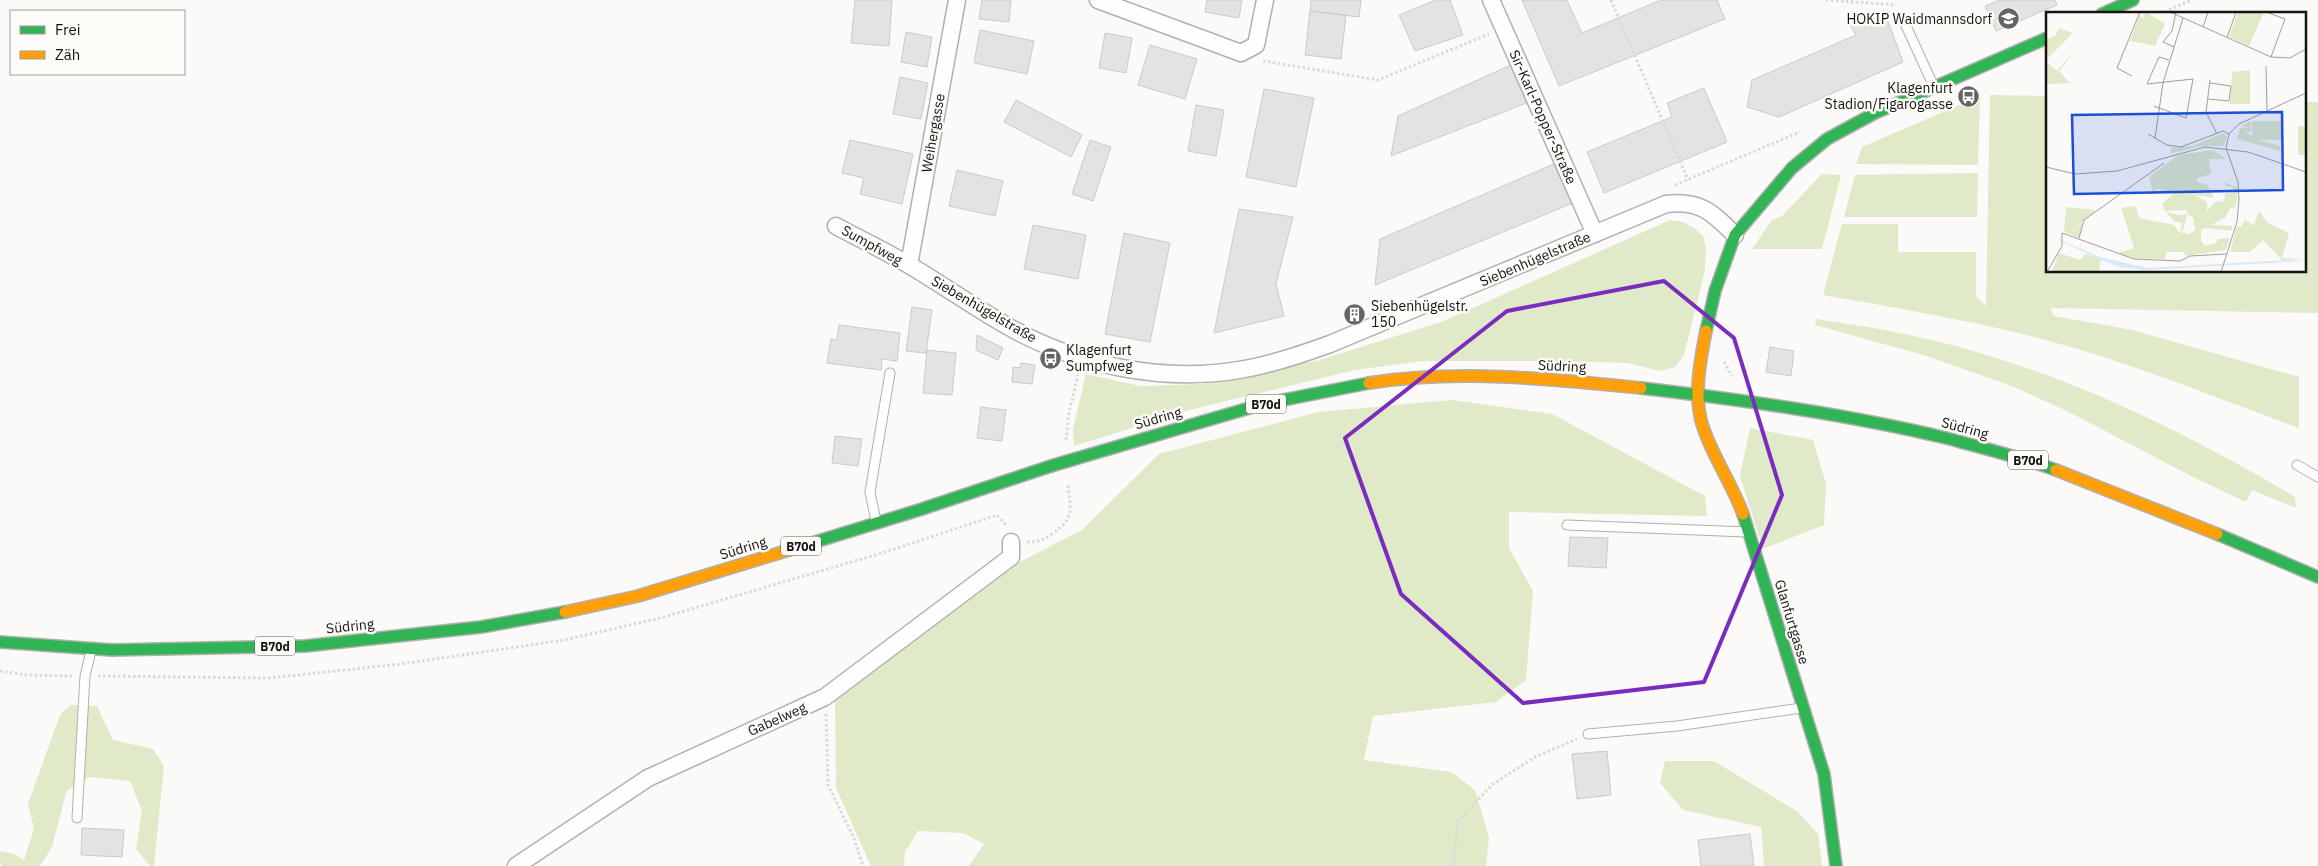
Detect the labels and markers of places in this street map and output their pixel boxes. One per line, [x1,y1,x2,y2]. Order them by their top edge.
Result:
school or university icon: HOKIP Waidmannsdorf [1996,7,2020,31]
place label: HOKIP Waidmannsdorf [1846,10,1992,28]
place label: Klagenfurt Stadion/Figarogasse [1825,79,1953,113]
bus stop icon: Klagenfurt Stadion/Figarogasse [1957,84,1981,108]
place label: Siebenhügelstr. 150 [1371,297,1468,331]
building icon: Siebenhügelstr. 150 [1343,302,1367,326]
place label: Klagenfurt Sumpfweg [1066,341,1133,375]
bus stop icon: Klagenfurt Sumpfweg [1038,346,1062,370]

